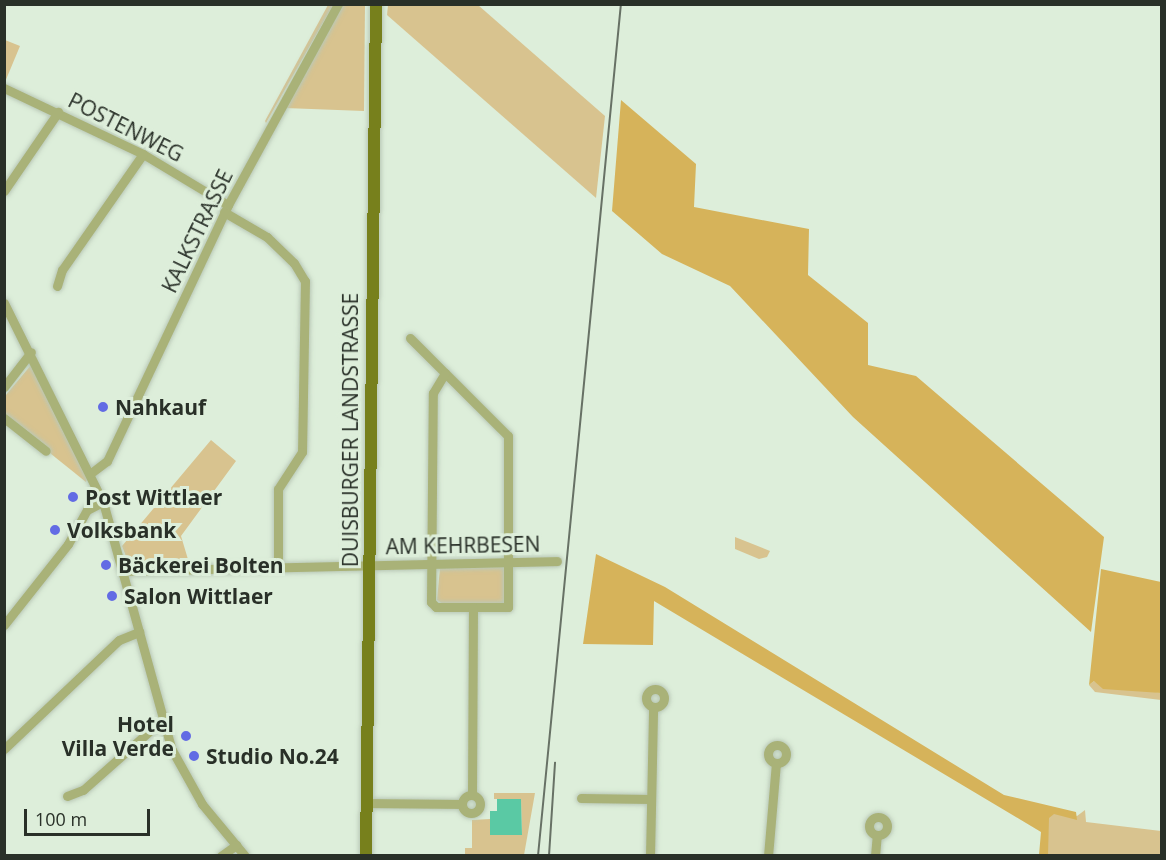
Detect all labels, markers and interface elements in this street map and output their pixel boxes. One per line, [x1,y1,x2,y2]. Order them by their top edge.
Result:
street label: POSTENWEG [64,87,188,167]
street label: KALKSTRASSE [156,165,238,297]
street label: DUISBURGER LANDSTRASSE [337,293,363,567]
place label: Nahkauf [115,394,206,420]
marker: Nahkauf [96,400,110,414]
place label: Post Wittlaer [85,484,222,510]
marker: Post Wittlaer [66,490,80,504]
place label: Volksbank [67,517,176,543]
marker: Volksbank [48,523,62,537]
street label: AM KEHRBESEN [385,531,541,559]
place label: Bäckerei Bolten [118,552,284,578]
marker: Bäckerei Bolten [99,558,113,572]
place label: Salon Wittlaer [124,583,273,609]
marker: Salon Wittlaer [105,589,119,603]
place label: Hotel Villa Verde [62,711,174,761]
marker: Hotel Villa Verde [179,729,193,743]
place label: Studio No.24 [206,743,339,769]
marker: Studio No.24 [187,749,201,763]
scale bar [27,797,153,835]
text: 100 m [35,807,87,831]

